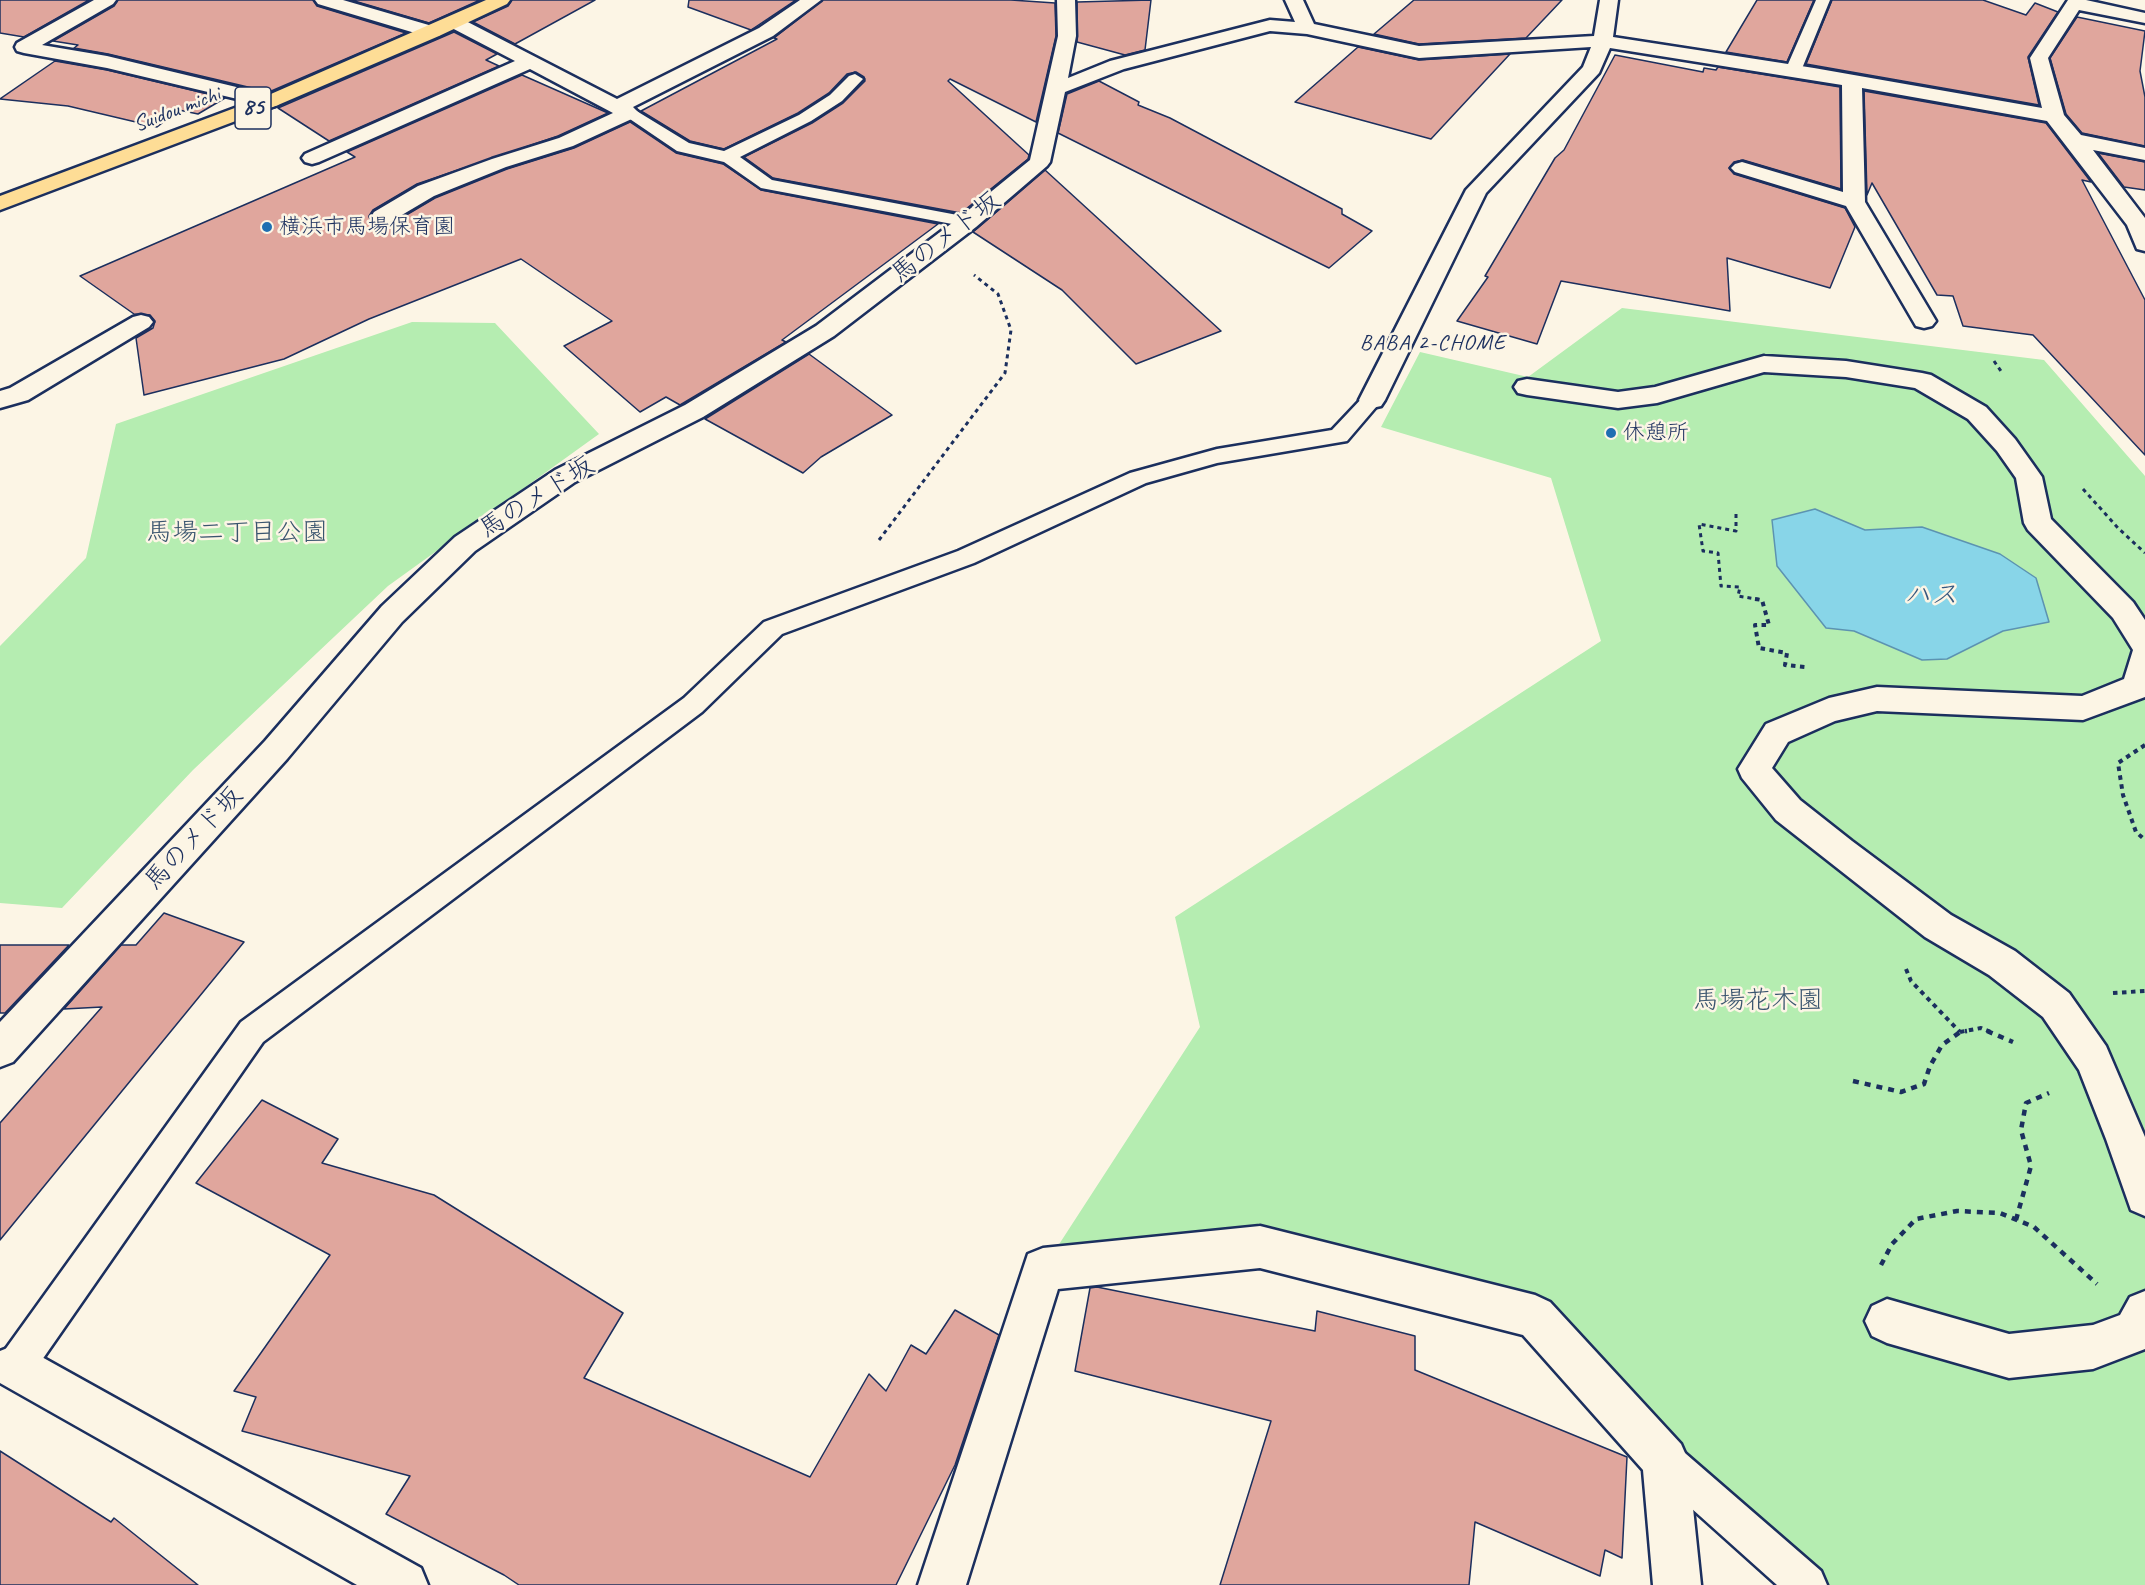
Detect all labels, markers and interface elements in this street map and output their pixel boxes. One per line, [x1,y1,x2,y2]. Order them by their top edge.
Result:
street label: Suidou michi [130,81,224,139]
road number: 85 [235,87,271,129]
street label: 馬のメド坂 [885,186,1007,290]
place label: 横浜市馬場保育園 [279,214,455,240]
marker: 横浜市馬場保育園 [260,220,274,234]
district label: BABA 2-CHOME [1360,330,1506,356]
place label: 休憩所 [1623,420,1689,446]
marker: 休憩所 [1604,426,1618,440]
street label: 馬のメド坂 [474,450,600,546]
park label: 馬場二丁目公園 [146,517,328,549]
water label: ハス [1904,580,1958,612]
street label: 馬のメド坂 [138,781,250,897]
park label: 馬場花木園 [1693,985,1823,1017]

